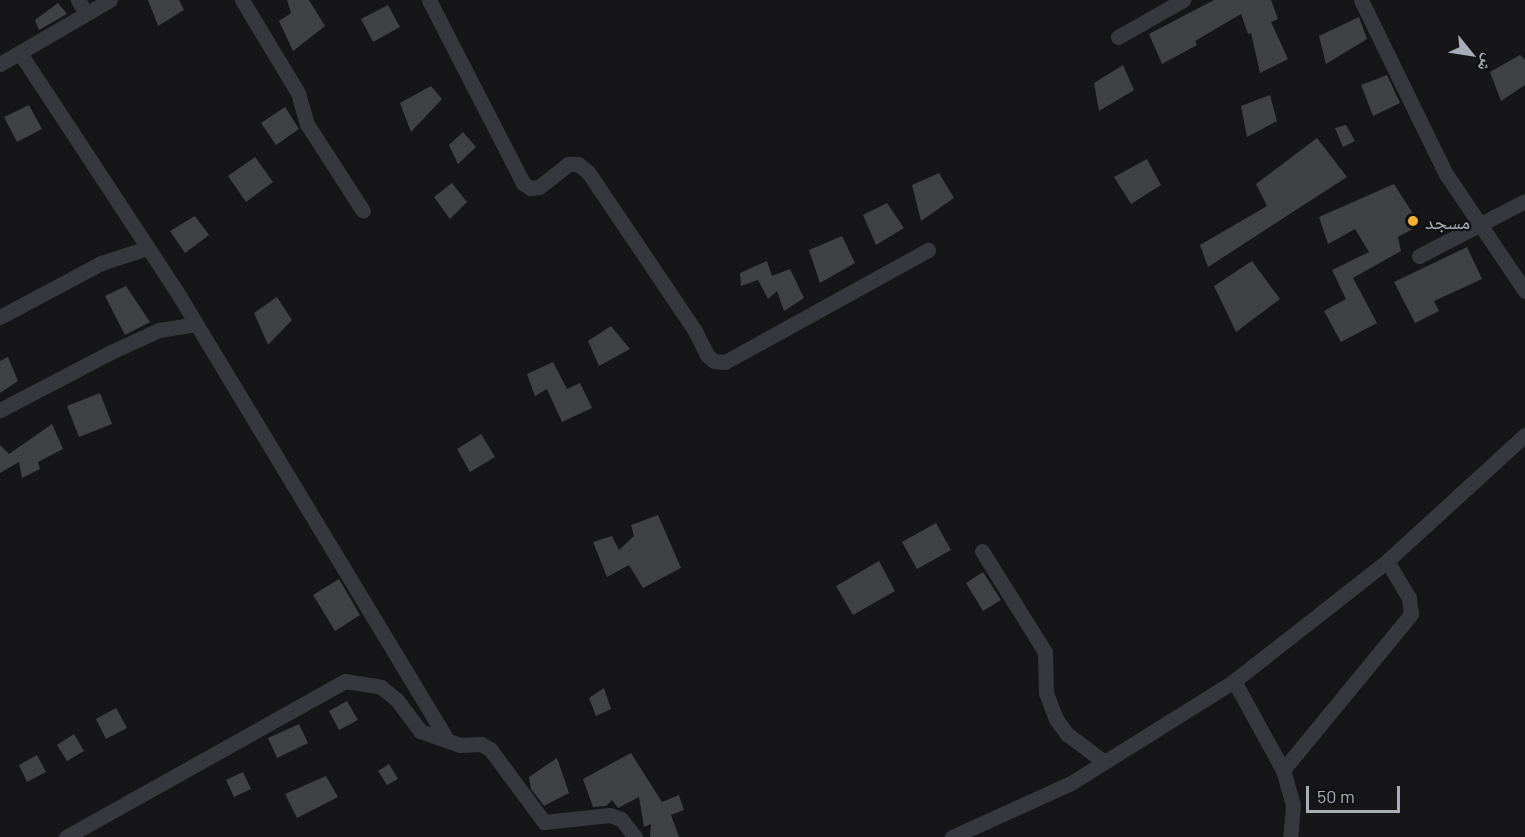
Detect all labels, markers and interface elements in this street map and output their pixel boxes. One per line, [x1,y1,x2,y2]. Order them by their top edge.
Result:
north arrow [1441,24,1501,84]
text: ش [1475,51,1499,75]
place label: مسجد [1425,209,1470,233]
marker: مسجد [1406,214,1420,228]
scale bar [1309,774,1404,812]
text: 50 m [1317,785,1355,807]

